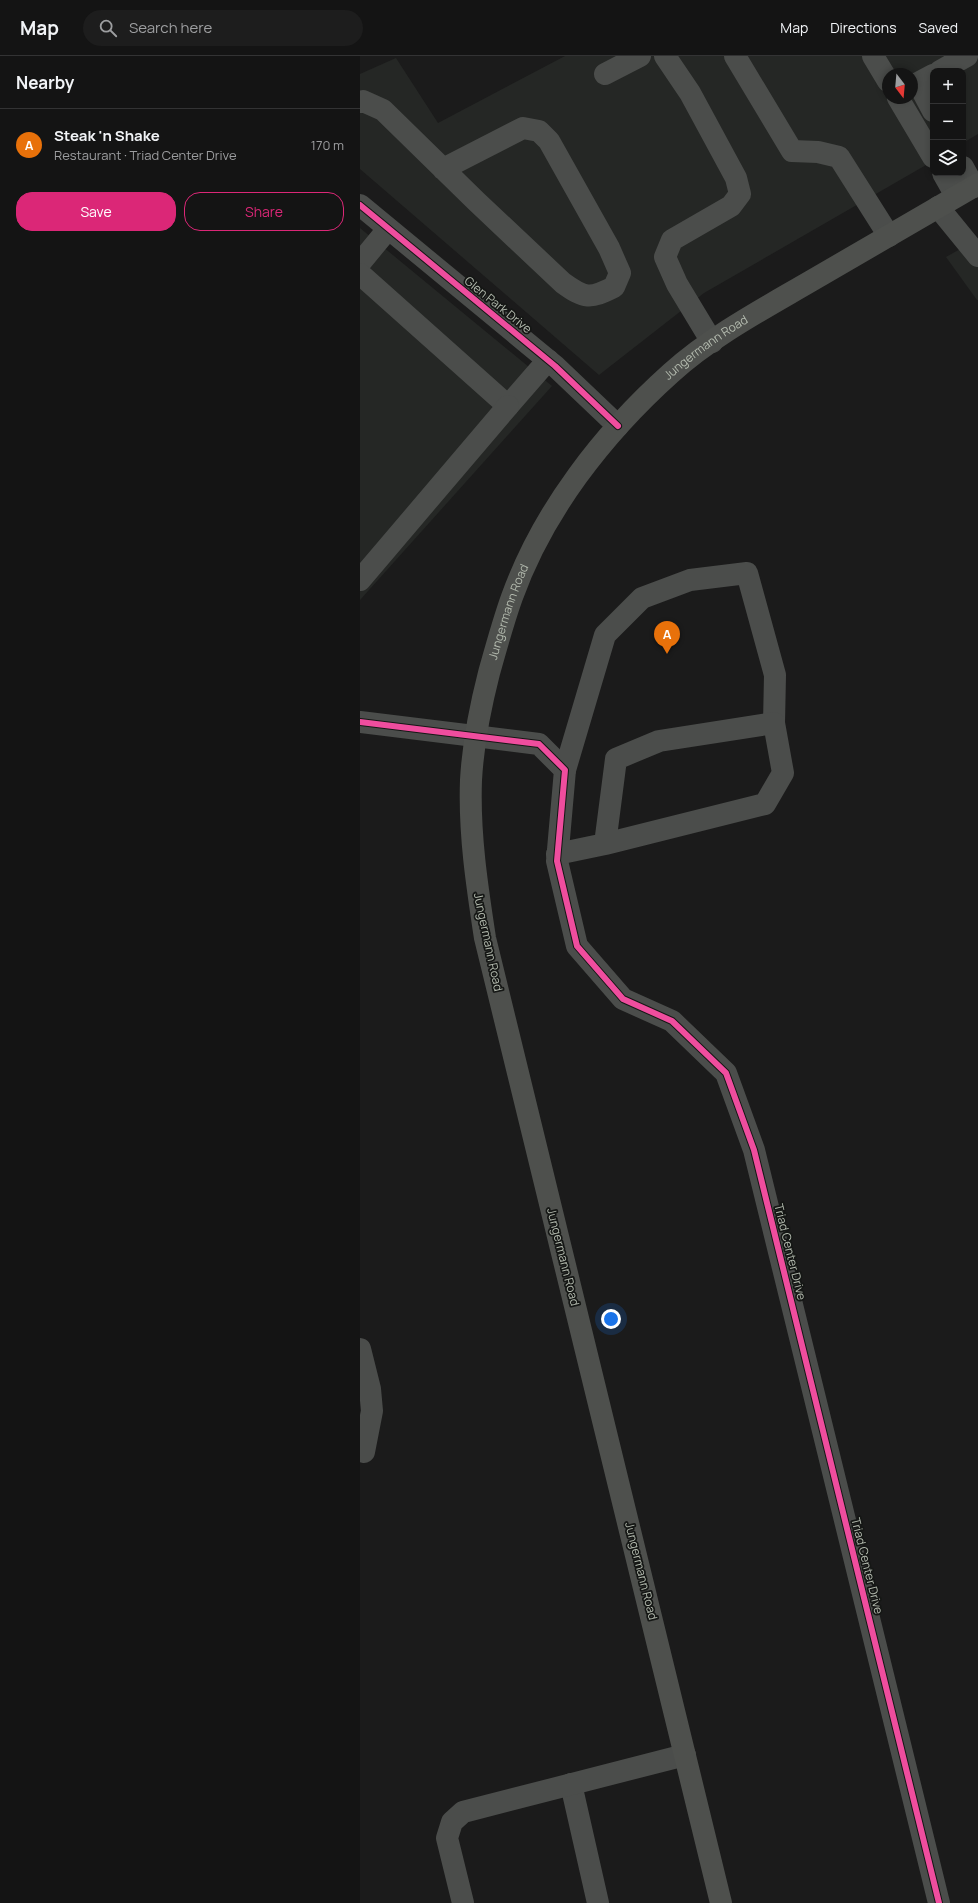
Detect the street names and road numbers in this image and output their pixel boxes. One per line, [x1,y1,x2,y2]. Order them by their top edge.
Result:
street label: Glen Park Drive [461,272,536,337]
street label: Jungermann Road [660,311,751,384]
street label: Jungermann Road [484,561,532,662]
street label: Jungermann Road [470,891,507,993]
street label: Triad Center Drive [770,1202,811,1302]
street label: Jungermann Road [543,1206,584,1308]
street label: Triad Center Drive [847,1516,888,1616]
street label: Jungermann Road [621,1520,662,1622]

